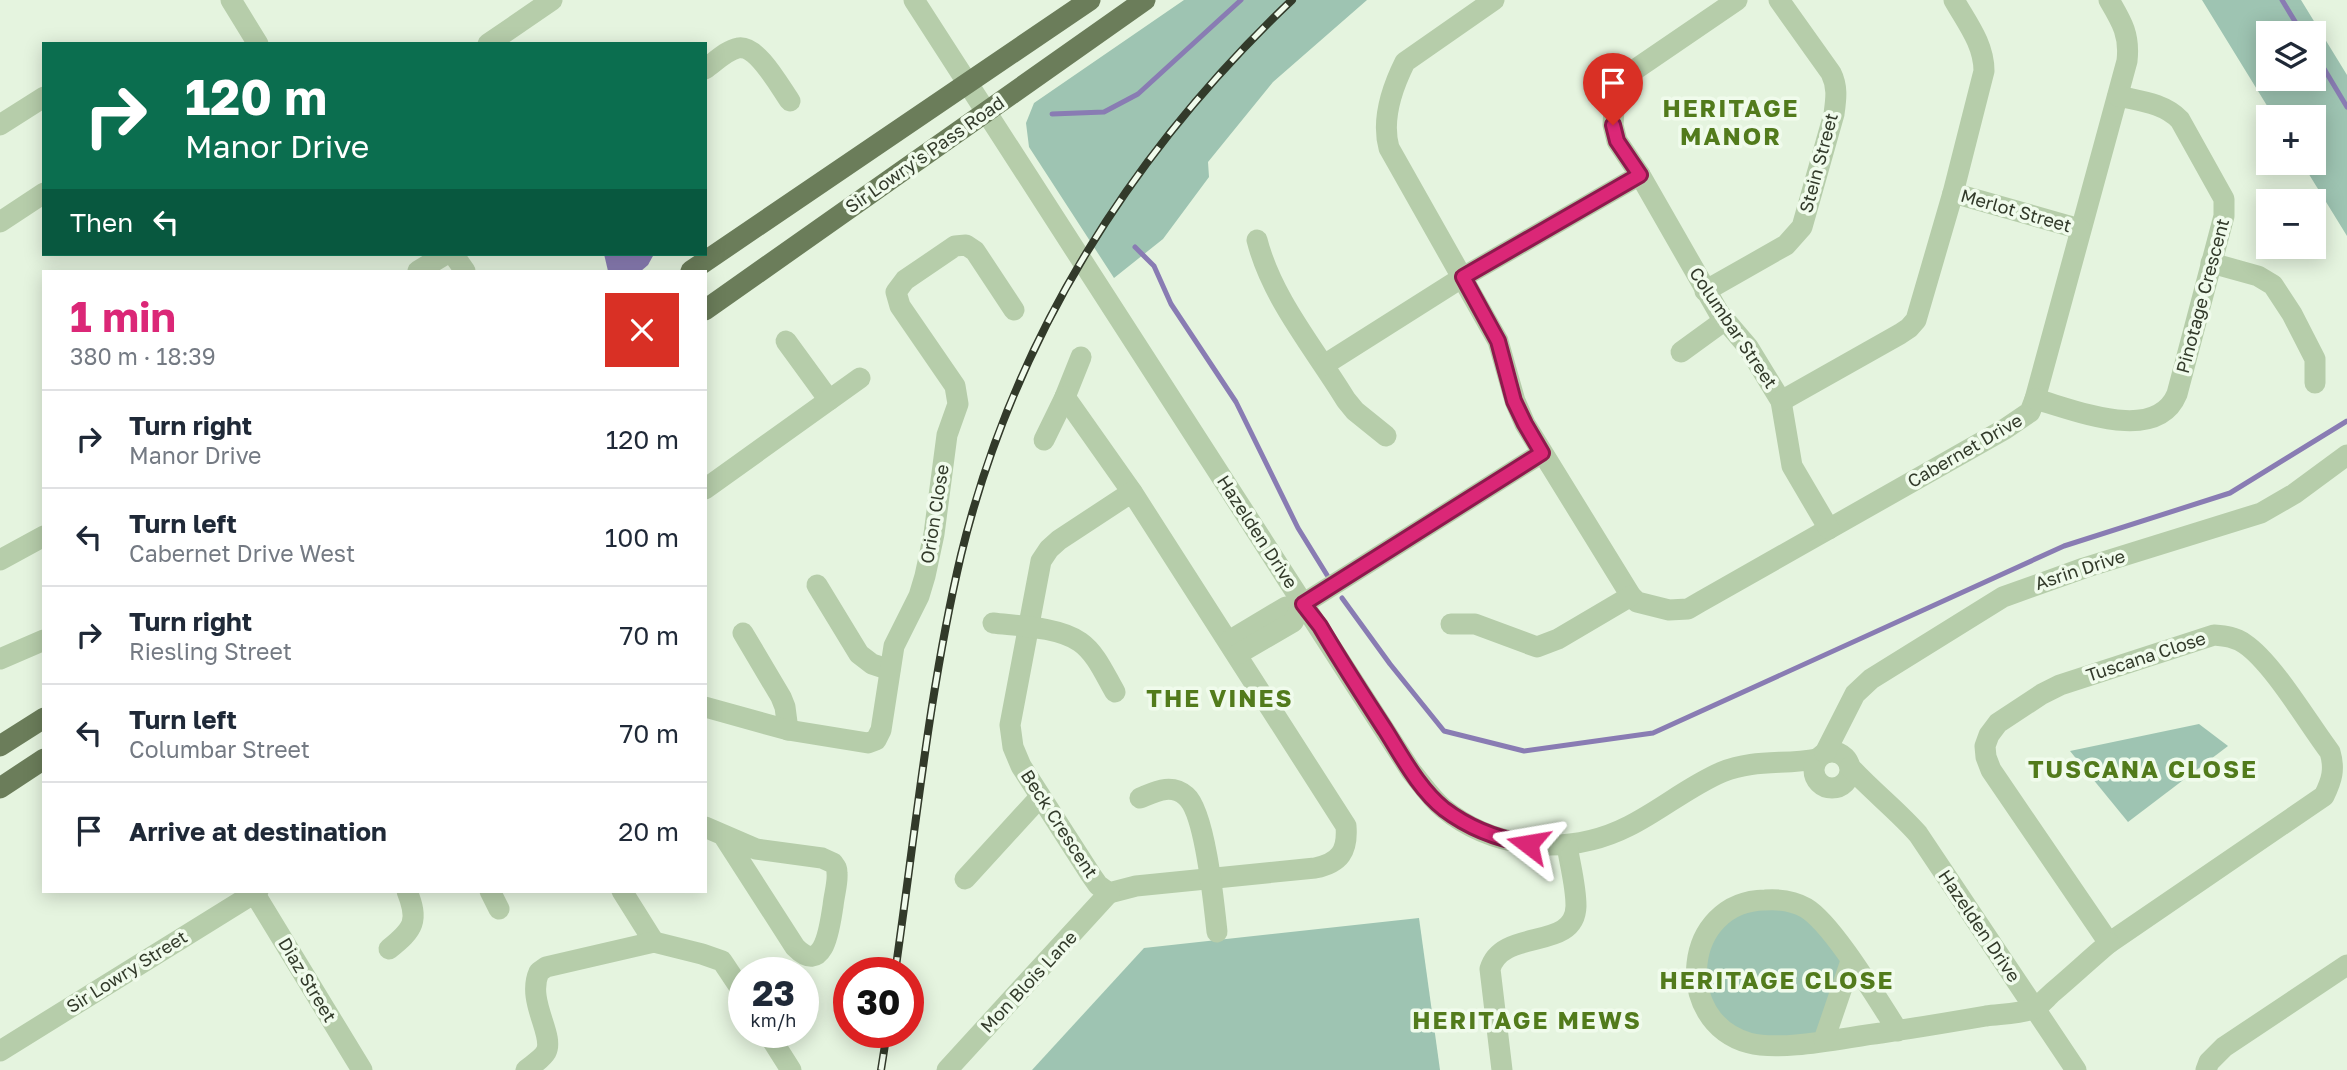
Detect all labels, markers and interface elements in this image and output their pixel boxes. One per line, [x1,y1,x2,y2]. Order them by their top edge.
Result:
map controls [2256,21,2326,259]
button: layers [2256,21,2326,91]
pin [1583,53,1643,125]
icon: arrive [1594,64,1632,102]
text: 120 m [185,67,327,126]
icon: right [70,70,161,161]
street label: Sir Lowry's Pass Road [841,91,1008,217]
district label: HERITAGE MANOR [1662,93,1800,150]
button: + [2256,105,2326,175]
street label: Stein Street [1794,110,1842,215]
text: Manor Drive [185,127,369,165]
street label: Merlot Street [1958,184,2074,236]
button: − [2256,189,2326,259]
icon: left [147,203,185,241]
text: Then [70,207,133,238]
street label: Pinotage Crescent [2171,216,2233,376]
street label: Columbar Street [1685,263,1783,392]
text: 1 min [70,291,176,341]
button: close [605,293,679,367]
text: 380 m · 18:39 [70,342,216,370]
street label: Cabernet Drive [1903,408,2026,492]
text: Turn right [129,410,252,441]
icon: right [70,420,108,458]
text: 120 m [606,424,679,455]
text: Manor Drive [129,441,261,469]
street label: Orion Close [915,463,953,565]
street label: Hazelden Drive [1213,471,1303,592]
text: Turn left [129,508,237,539]
icon: left [70,518,108,556]
text: 100 m [605,522,679,553]
text: Cabernet Drive West [129,539,355,567]
street label: Asrin Drive [2032,544,2128,594]
text: Turn right [129,606,252,637]
icon: right [70,616,108,654]
text: 70 m [620,620,679,651]
street label: Tuscana Close [2083,626,2208,686]
text: Riesling Street [129,637,292,665]
district label: THE VINES [1146,683,1294,712]
text: Turn left [129,704,237,735]
icon: left [70,714,108,752]
text: 70 m [620,718,679,749]
text: Columbar Street [129,735,310,763]
district label: TUSCANA CLOSE [2028,754,2258,783]
street label: Beck Crescent [1017,765,1103,882]
position arrow [1491,807,1565,881]
icon: arrive [70,812,108,850]
text: Arrive at destination [129,816,387,847]
text: 20 m [618,816,679,847]
street label: Hazelden Drive [1934,865,2026,986]
street label: Sir Lowry Street [62,925,191,1017]
street label: Mon Blois Lane [975,926,1081,1037]
street label: Diaz Street [274,933,342,1026]
speed limit sign: 30 [833,957,924,1048]
district label: HERITAGE CLOSE [1659,965,1895,994]
text: 23 [752,972,795,1014]
district label: HERITAGE MEWS [1412,1005,1642,1034]
text: km/h [751,1009,796,1031]

